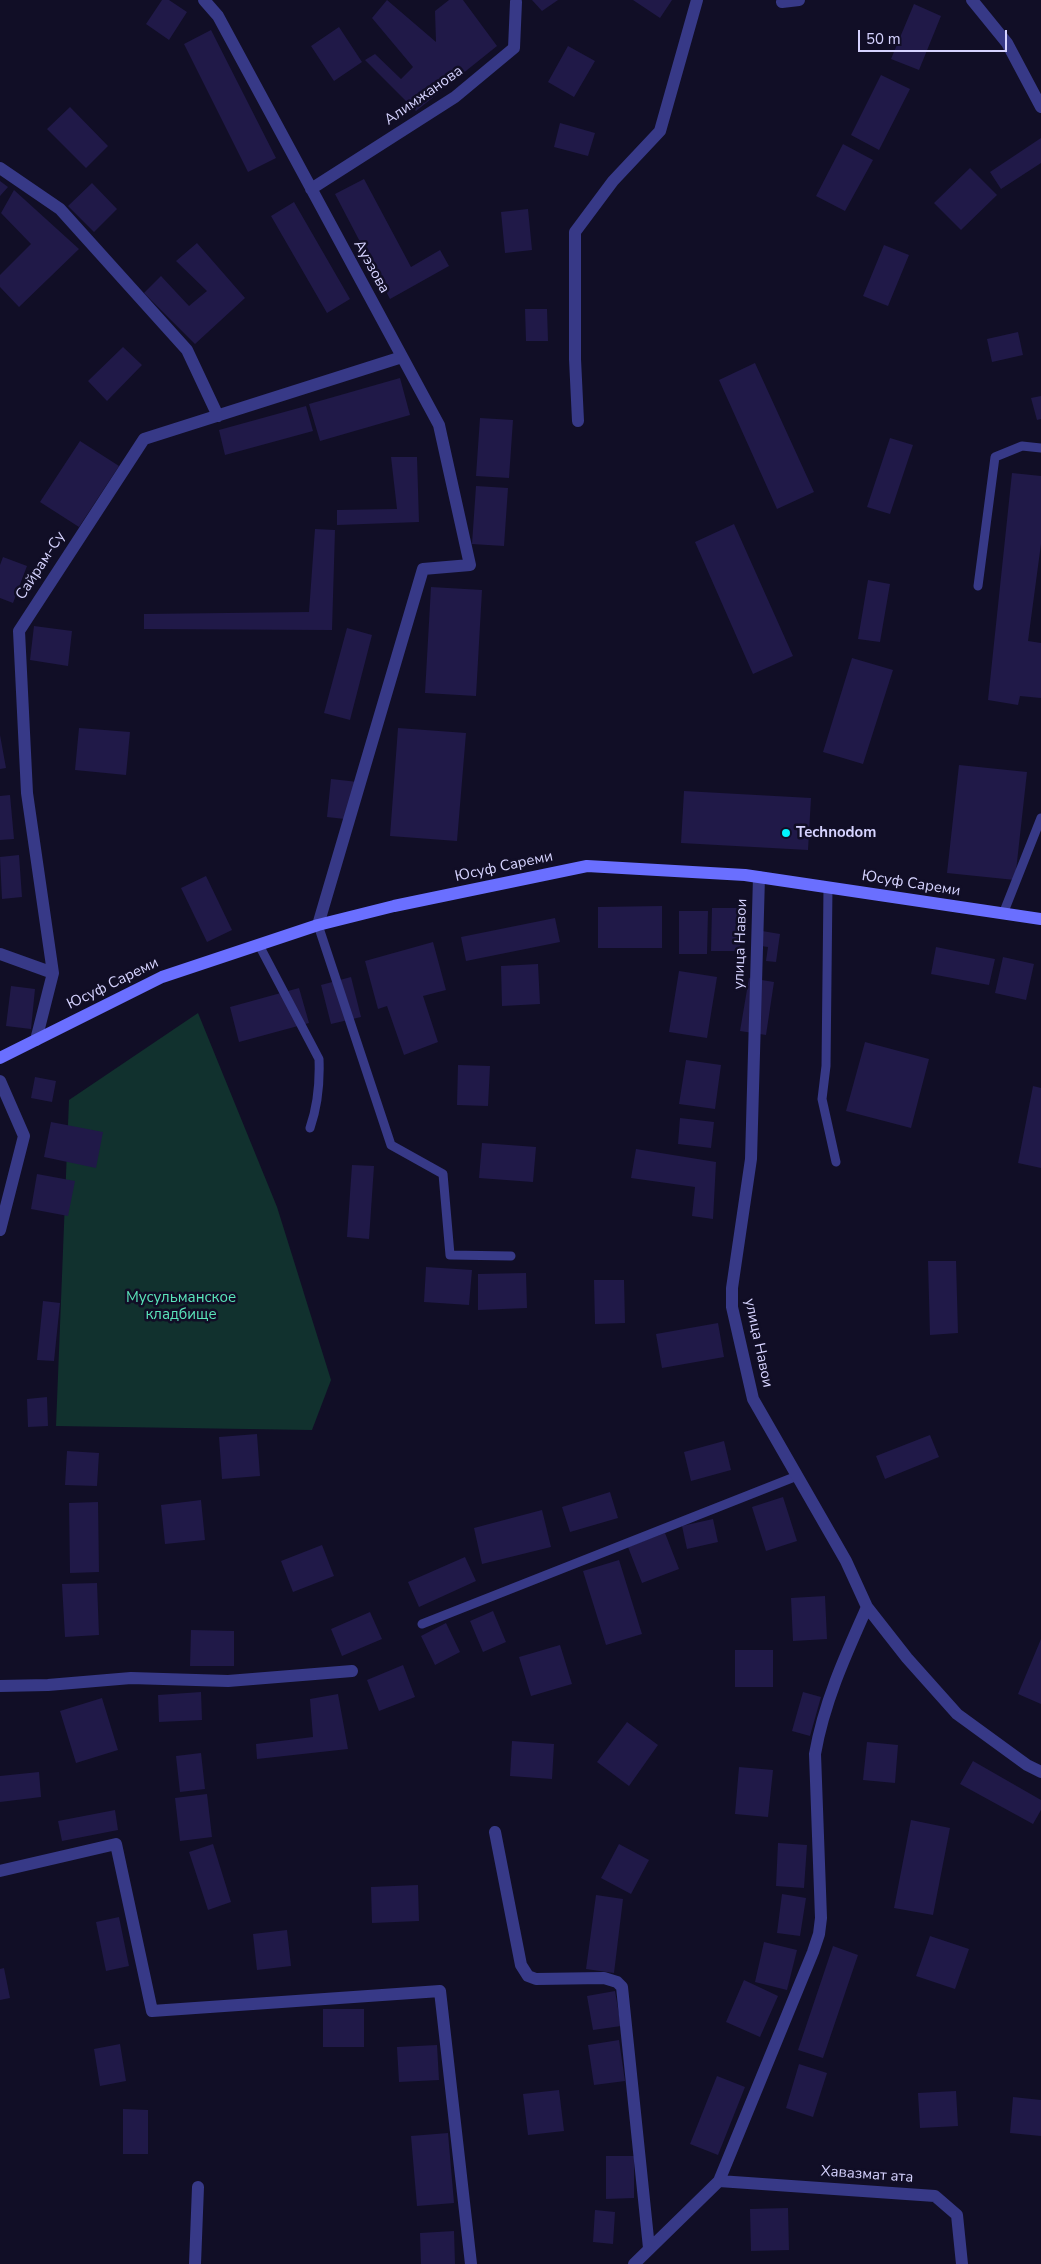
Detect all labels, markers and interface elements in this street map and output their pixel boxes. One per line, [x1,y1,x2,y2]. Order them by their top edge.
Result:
scale bar [861,20,1010,52]
text: 50 m [866,29,901,49]
street label: Алимжанова [381,62,467,130]
street label: Ауэзова [349,237,393,297]
street label: Сайрам-Су [12,529,70,603]
place label: Technodom [796,824,876,842]
marker: Technodom [780,827,792,839]
street label: Юсуф Сареми [453,848,555,886]
street label: Юсуф Сареми [860,867,962,901]
street label: улица Навои [730,898,752,990]
street label: Юсуф Сареми [64,954,162,1014]
park label: Мусульманское кладбище [126,1289,236,1324]
street label: улица Навои [740,1297,776,1389]
street label: Хавазмат ата [820,2163,914,2187]

